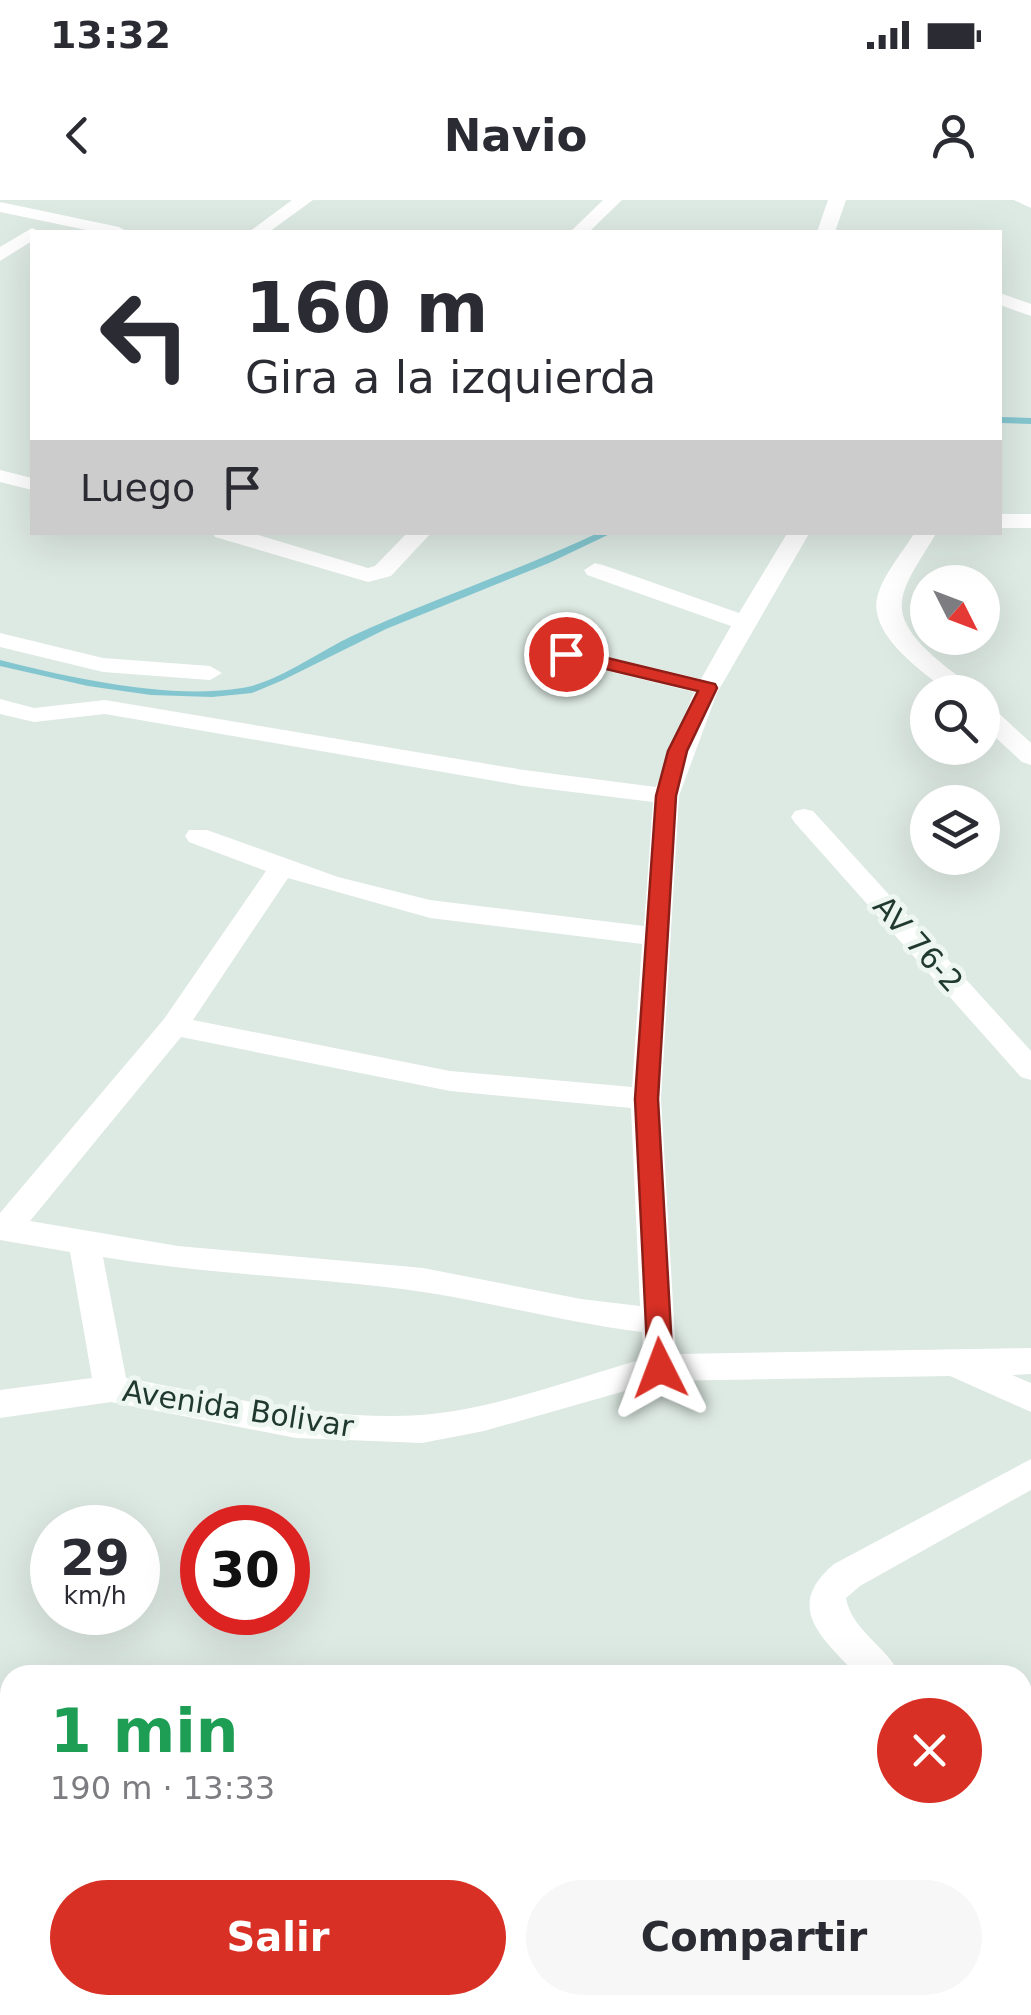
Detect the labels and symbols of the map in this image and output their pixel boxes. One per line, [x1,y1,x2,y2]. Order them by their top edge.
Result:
north arrow [910,565,1000,655]
pin [524,612,609,697]
street label: AV 76-2 [866,889,970,999]
position arrow [608,1316,712,1420]
street label: Avenida Bolivar [120,1373,357,1444]
speed limit sign: 30 [180,1505,310,1635]

